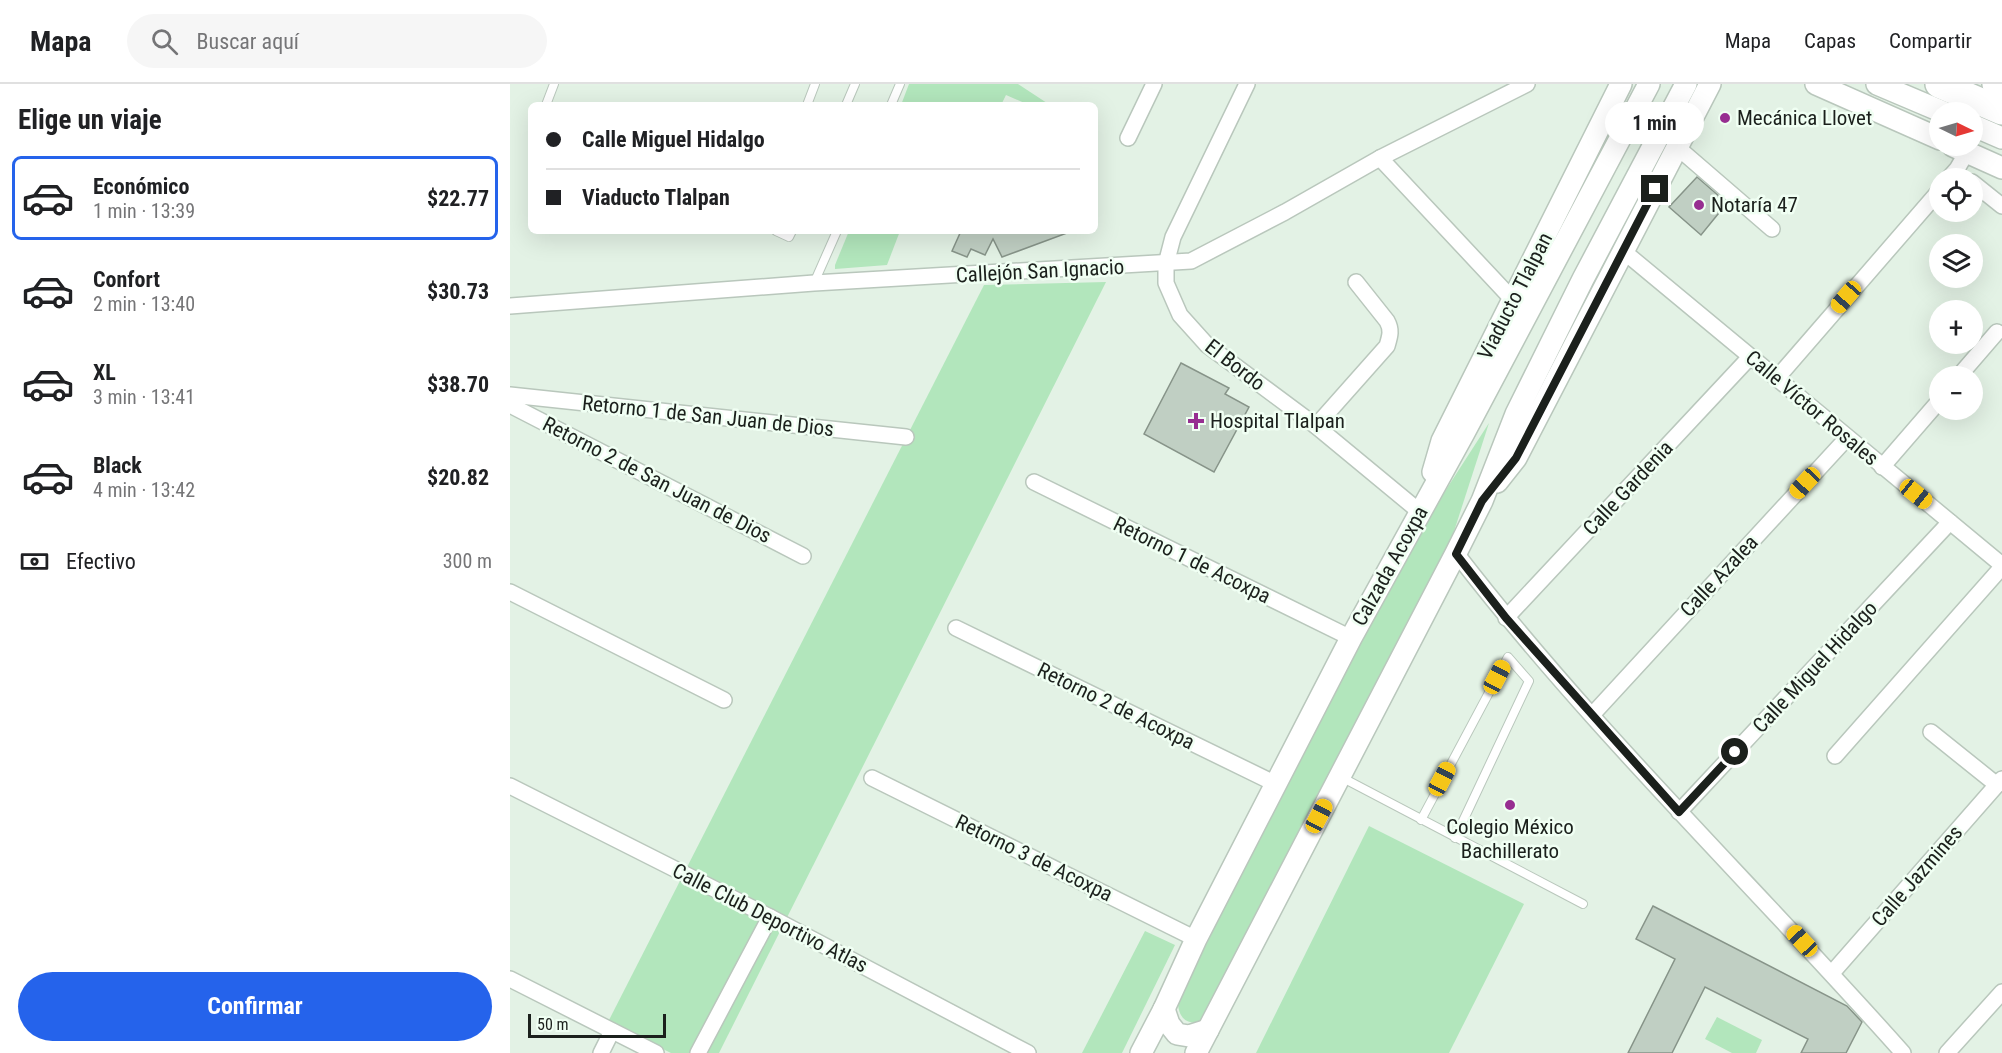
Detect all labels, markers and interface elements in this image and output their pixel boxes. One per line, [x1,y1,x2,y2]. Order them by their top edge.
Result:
search box [127,14,547,68]
text: Mapa [30,25,91,58]
icon: search [148,25,181,58]
text: Buscar aquí [196,29,299,54]
text: Mapa [1725,29,1771,53]
text: Capas [1804,29,1856,53]
text: Compartir [1889,29,1972,53]
callout: 1 min [1606,102,1704,144]
north arrow [1929,102,1983,156]
map controls [1929,102,1983,420]
text: Elige un viaje [18,104,162,136]
place label: Mecánica Llovet [1737,106,1872,130]
text: 1 min [1632,111,1677,135]
marker: Mecánica Llovet [1718,111,1732,125]
text: Calle Miguel Hidalgo [582,127,765,152]
button: locate [1929,168,1983,222]
icon: car [21,171,75,225]
text: Económico [93,174,189,199]
route end [1641,175,1668,202]
text: Viaducto Tlalpan [582,185,730,210]
text: $22.77 [427,186,489,211]
place label: Notaría 47 [1711,193,1798,217]
marker: Notaría 47 [1692,198,1706,212]
text: 1 min · 13:39 [93,199,195,223]
street label: Viaducto Tlalpan [1473,229,1557,363]
button: layers [1929,234,1983,288]
street label: Callejón San Ignacio [955,255,1125,287]
icon: car [21,264,75,318]
text: Confort [93,267,160,292]
car [1827,278,1865,316]
text: $30.73 [427,279,489,304]
text: 2 min · 13:40 [93,292,195,316]
button: + [1929,300,1983,354]
street label: El Bordo [1200,334,1270,396]
street label: Calle Víctor Rosales [1741,345,1883,471]
icon: car [21,357,75,411]
text: XL [93,360,116,385]
button: − [1929,366,1983,420]
text: $38.70 [427,372,489,397]
text: 3 min · 13:41 [93,385,195,409]
street label: Retorno 1 de San Juan de Dios [581,391,835,441]
place label: Hospital Tlalpan [1210,409,1345,433]
street label: Retorno 2 de San Juan de Dios [539,412,775,548]
marker: Hospital Tlalpan [1187,412,1205,430]
street label: Calle Gardenia [1578,436,1678,540]
icon: car [21,450,75,504]
text: Black [93,453,142,478]
car [1786,464,1824,502]
text: $20.82 [427,465,489,490]
car [1896,476,1936,512]
text: 4 min · 13:42 [93,478,195,502]
street label: Calzada Acoxpa [1347,502,1433,630]
street label: Retorno 1 de Acoxpa [1110,512,1274,608]
street label: Calle Azalea [1675,530,1763,622]
icon: cash [18,545,51,578]
text: Efectivo [66,549,136,574]
text: 300 m [443,549,492,573]
street label: Calle Miguel Hidalgo [1748,596,1882,738]
car [1481,657,1513,697]
street label: Retorno 2 de Acoxpa [1034,658,1198,754]
route start [1721,738,1748,765]
car [1426,759,1458,799]
car [1303,796,1335,836]
marker: Colegio México Bachillerato [1503,798,1517,812]
street label: Retorno 3 de Acoxpa [952,810,1116,906]
place label: Colegio México Bachillerato [1446,815,1574,863]
street label: Calle Jazmines [1867,821,1967,931]
street label: Calle Club Deportivo Atlas [668,858,872,978]
car [1783,922,1821,960]
button: Confirmar [18,972,492,1041]
scale bar [528,1011,666,1038]
text: 50 m [537,1015,569,1034]

